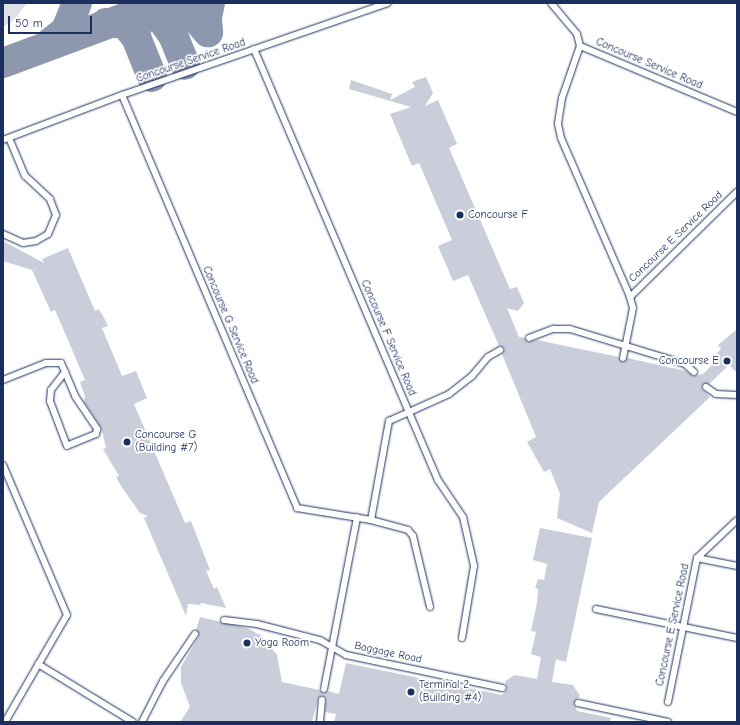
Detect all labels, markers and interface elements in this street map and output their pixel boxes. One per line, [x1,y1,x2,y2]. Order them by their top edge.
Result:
scale bar [10,8,94,34]
text: 50 m [15,16,43,30]
street label: Concourse Service Road [135,36,247,86]
street label: Concourse Service Road [594,36,704,92]
street label: Concourse E Service Road [626,189,726,285]
place label: Concourse F [468,208,528,222]
marker: Concourse F [455,210,465,220]
street label: Concourse G Service Road [199,264,261,386]
street label: Concourse F Service Road [358,278,418,398]
place label: Concourse E [659,354,719,368]
marker: Concourse E [722,356,732,366]
place label: Concourse G (Building #7) [135,429,197,455]
marker: Concourse G (Building #7) [122,437,132,447]
street label: Concourse E Service Road [654,562,692,688]
place label: Yoga Room [255,636,309,650]
marker: Yoga Room [242,638,252,648]
street label: Baggage Road [353,639,423,667]
place label: Terminal 2 (Building #4) [419,679,481,705]
marker: Terminal 2 (Building #4) [406,687,416,697]

